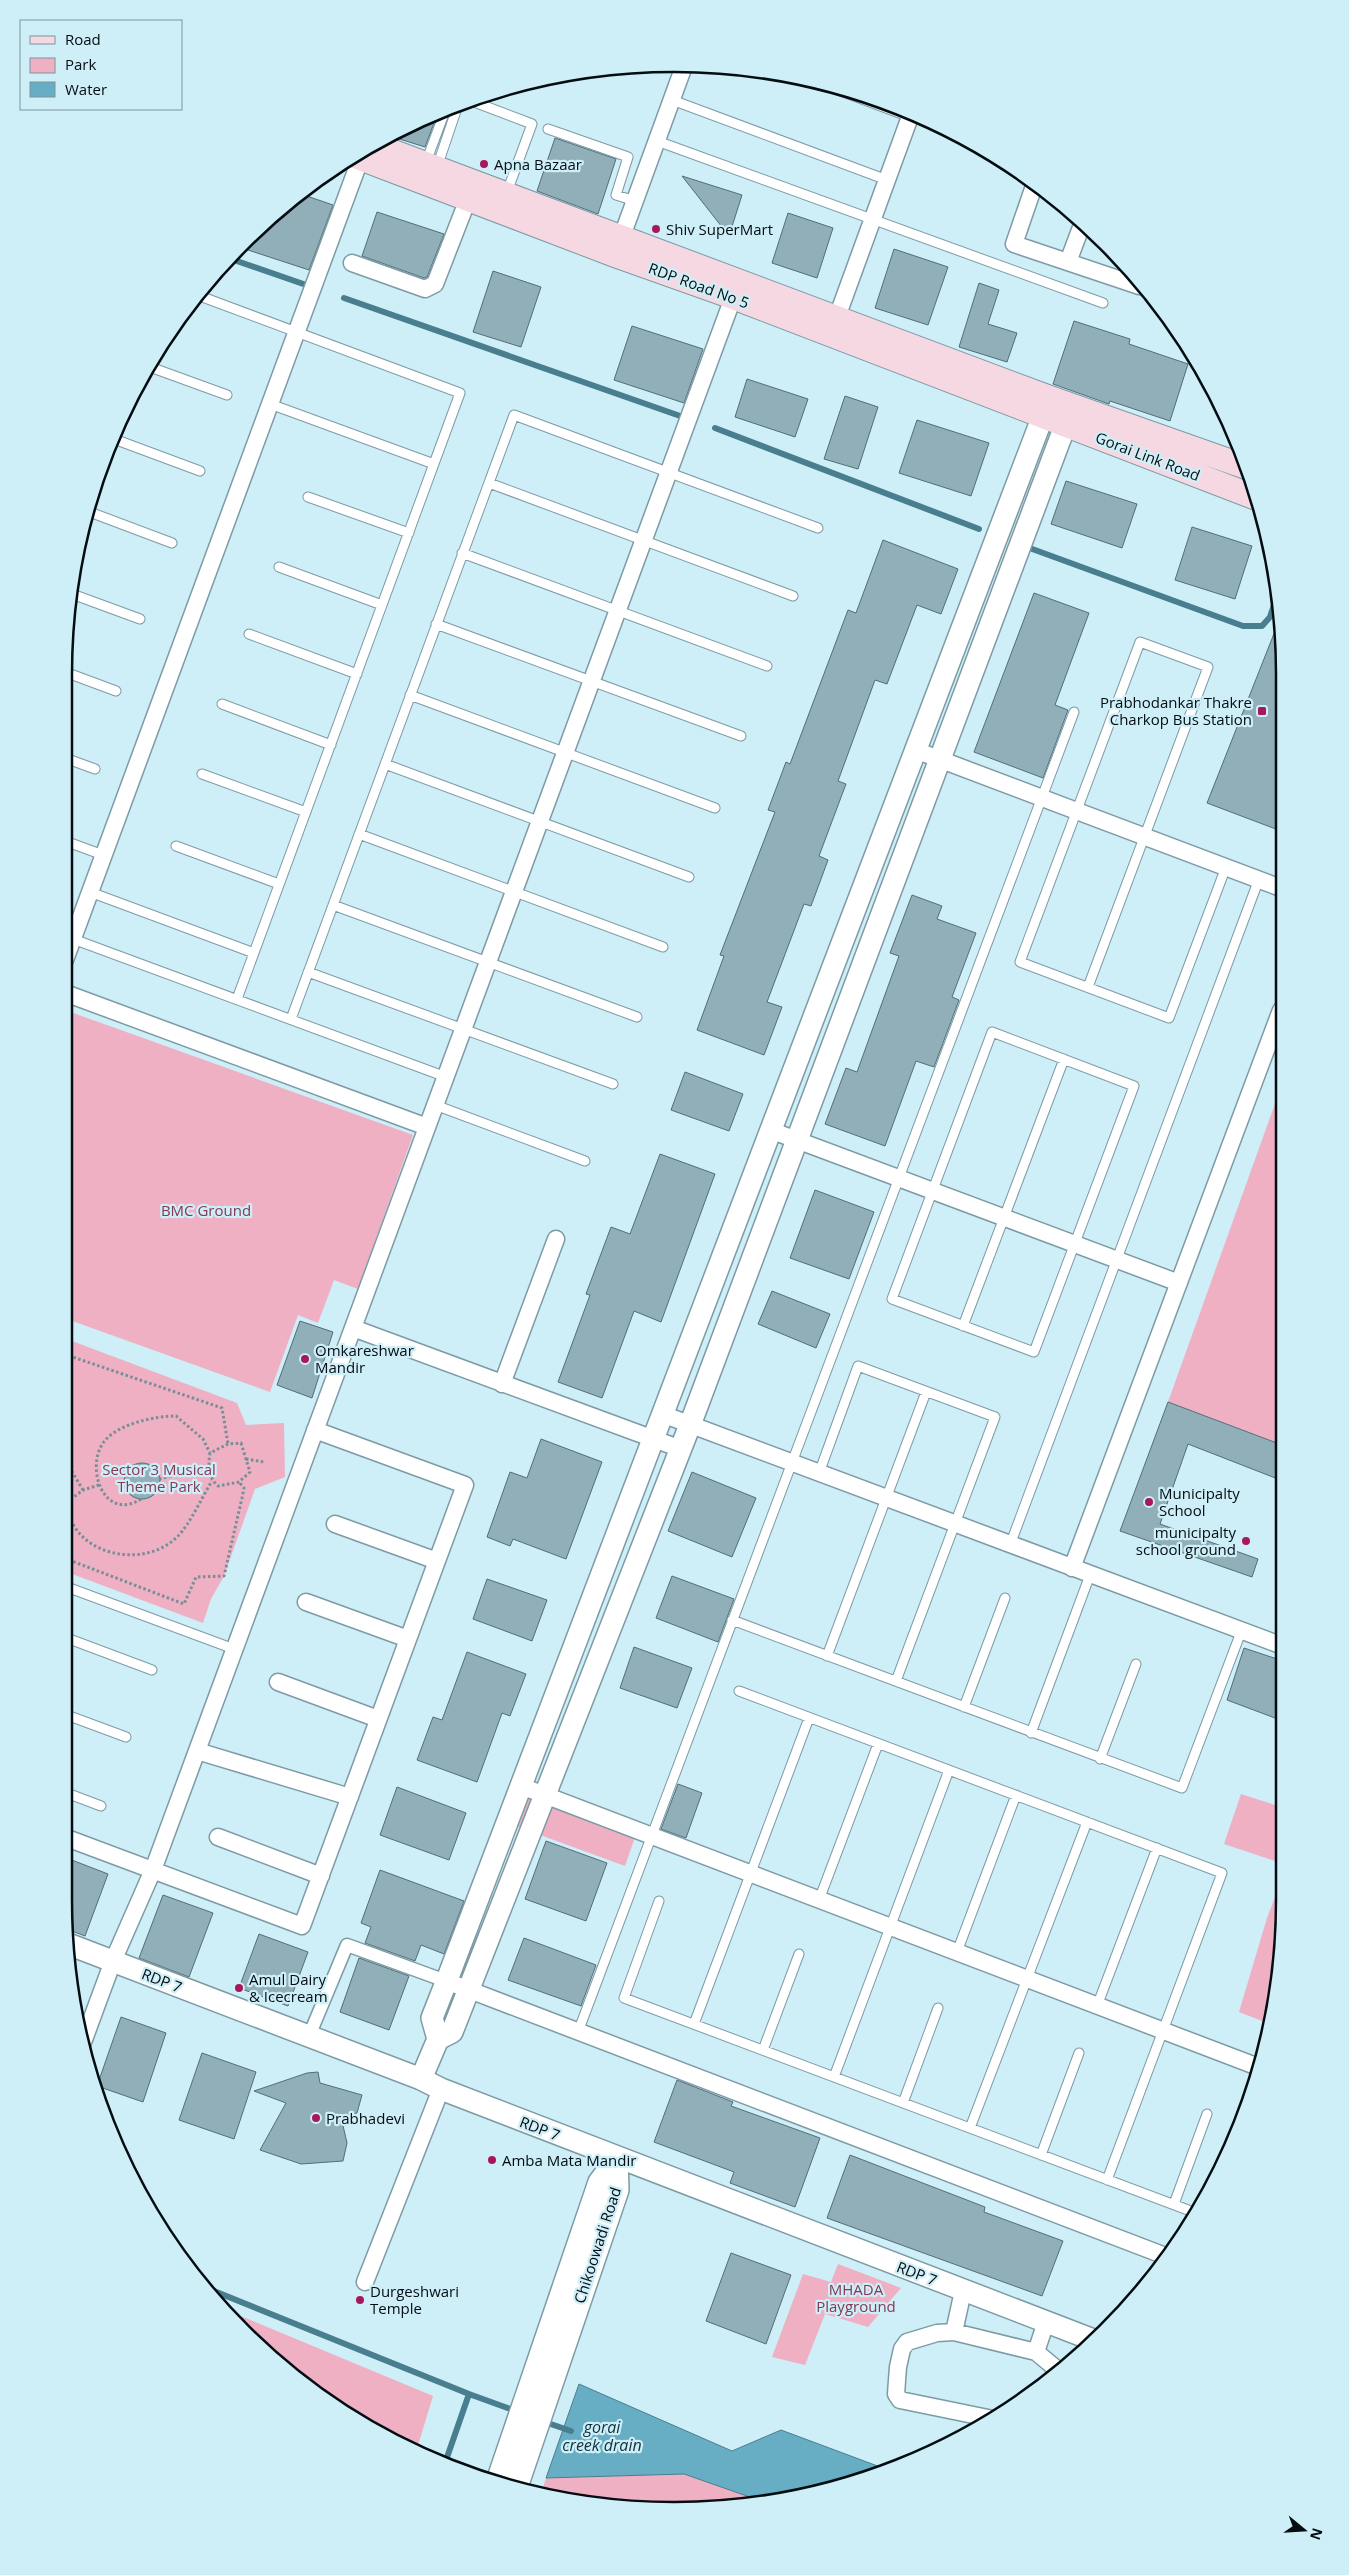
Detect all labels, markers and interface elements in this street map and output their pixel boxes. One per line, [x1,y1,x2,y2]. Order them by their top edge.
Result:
legend [20,20,182,110]
text: Road [65,29,101,49]
text: Park [65,54,96,74]
text: Water [65,79,107,99]
place label: Apna Bazaar [494,154,582,174]
marker: Apna Bazaar [478,158,490,170]
place label: Shiv SuperMart [666,219,773,239]
marker: Shiv SuperMart [650,223,662,235]
street label: RDP Road No 5 [646,258,752,312]
street label: Gorai Link Road [1093,427,1203,485]
place label: Prabhodankar Thakre Charkop Bus Station [1100,692,1252,729]
marker: Prabhodankar Thakre Charkop Bus Station [1256,705,1268,717]
park label: BMC Ground [161,1200,251,1220]
place label: Omkareshwar Mandir [315,1340,414,1377]
marker: Omkareshwar Mandir [299,1353,311,1365]
park label: Sector 3 Musical Theme Park [102,1459,216,1496]
place label: Municipalty School [1159,1483,1240,1520]
marker: Municipalty School [1143,1496,1155,1508]
place label: municipalty school ground [1136,1522,1236,1559]
marker: municipalty school ground [1240,1535,1252,1547]
street label: RDP 7 [139,1963,185,1997]
place label: Amul Dairy & Icecream [249,1969,328,2006]
marker: Amul Dairy & Icecream [233,1982,245,1994]
place label: Prabhadevi [326,2108,405,2128]
street label: RDP 7 [517,2111,563,2145]
marker: Prabhadevi [310,2112,322,2124]
place label: Amba Mata Mandir [502,2150,636,2170]
marker: Amba Mata Mandir [486,2154,498,2166]
street label: Chikoowadi Road [569,2184,625,2306]
street label: RDP 7 [894,2256,940,2290]
park label: MHADA Playground [816,2279,896,2316]
place label: Durgeshwari Temple [370,2281,459,2318]
marker: Durgeshwari Temple [354,2294,366,2306]
water label: gorai creek drain [562,2416,642,2456]
north arrow [1279,2505,1329,2555]
text: N [1306,2526,1328,2543]

